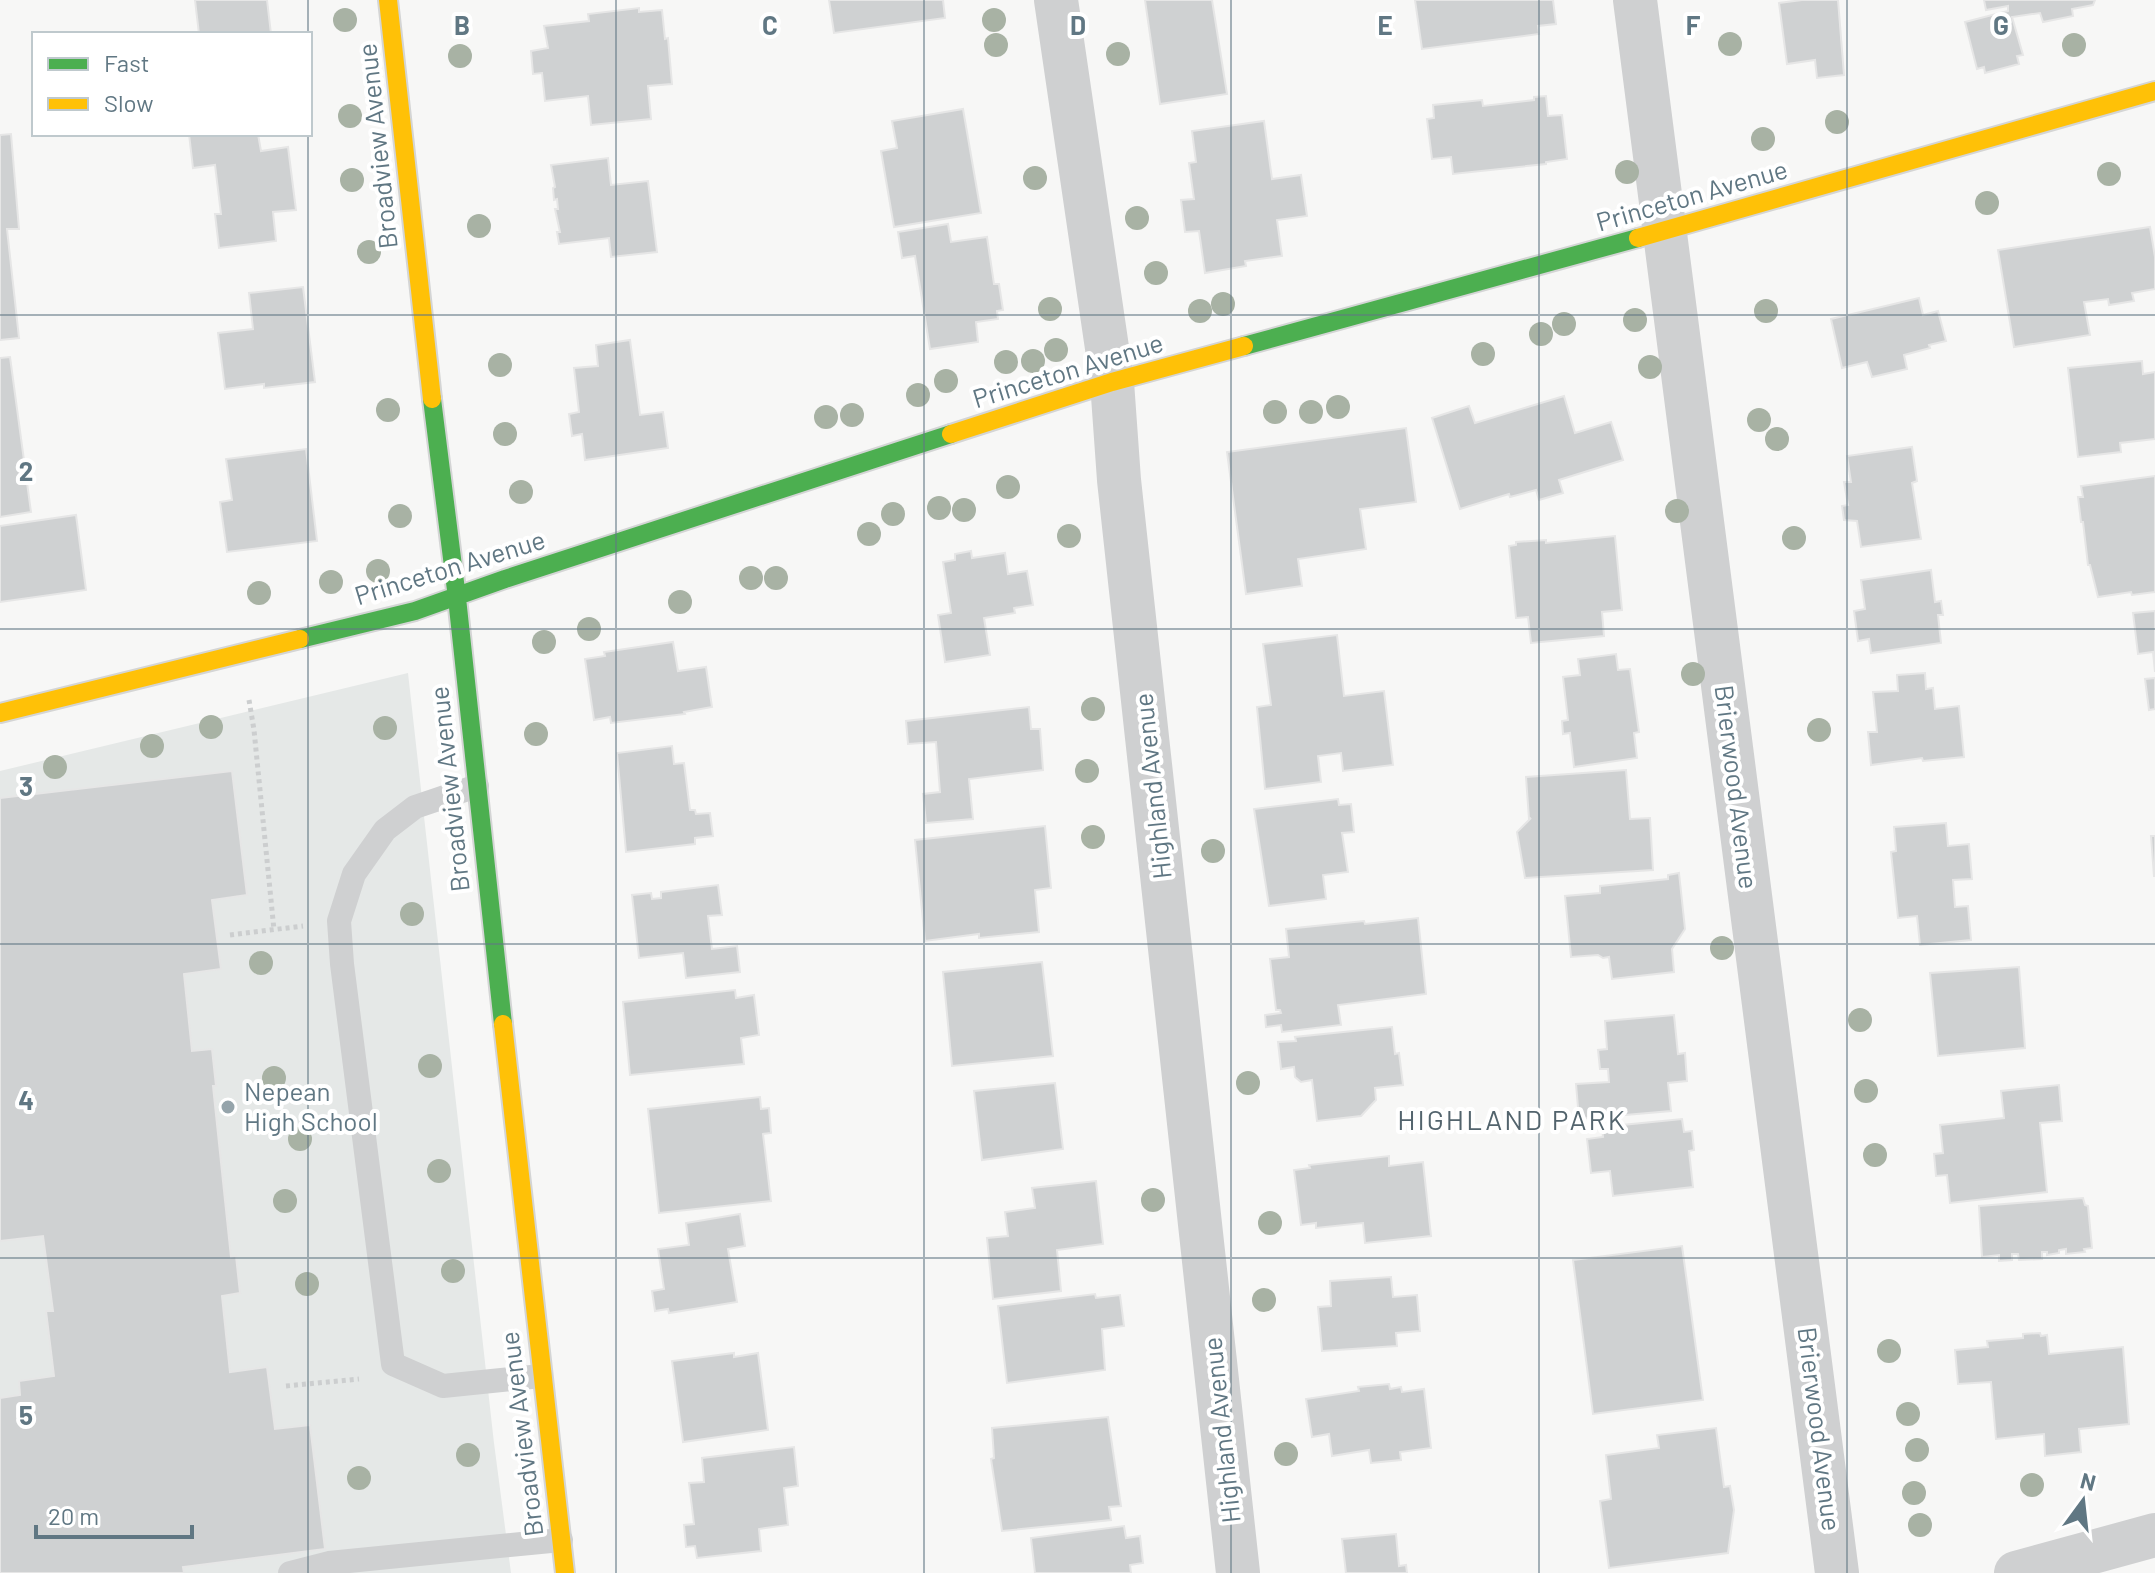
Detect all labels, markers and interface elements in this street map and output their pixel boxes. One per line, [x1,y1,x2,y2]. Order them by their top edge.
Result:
text: B [454,9,470,40]
text: C [762,9,778,40]
text: D [1070,9,1086,40]
text: E [1377,9,1393,40]
text: F [1686,9,1701,40]
text: G [1993,9,2009,40]
legend [32,32,312,136]
street label: Broadview Avenue [350,42,403,250]
text: Fast [104,48,149,77]
text: Slow [104,88,153,117]
street label: Princeton Avenue [1592,152,1791,237]
street label: Princeton Avenue [969,326,1167,413]
text: 2 [19,455,33,486]
street label: Princeton Avenue [351,523,549,610]
street label: Brierwood Avenue [1710,683,1765,891]
street label: Broadview Avenue [422,685,475,893]
street label: Highland Avenue [1126,692,1177,881]
text: 3 [19,770,33,801]
place label: Nepean High School [244,1075,378,1136]
text: 4 [18,1084,34,1115]
marker: Nepean High School [219,1098,237,1116]
district label: HIGHLAND PARK [1397,1102,1627,1136]
street label: Brierwood Avenue [1793,1325,1848,1533]
street label: Broadview Avenue [493,1330,548,1538]
street label: Highland Avenue [1195,1336,1246,1525]
text: 5 [19,1399,33,1430]
north arrow [2043,1461,2123,1541]
text: N [2078,1466,2099,1495]
scale bar [36,1489,192,1539]
text: 20 m [48,1501,99,1530]

